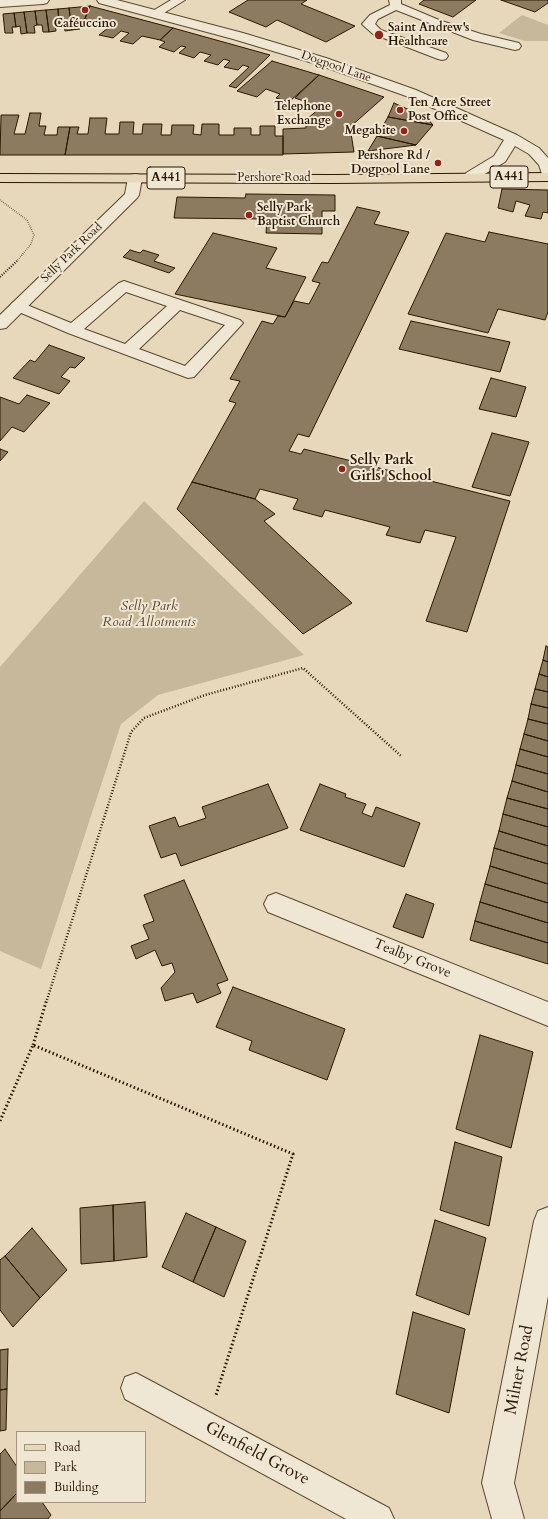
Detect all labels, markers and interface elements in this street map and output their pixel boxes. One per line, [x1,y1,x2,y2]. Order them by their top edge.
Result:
marker: Caféuccino [80,5,90,15]
place label: Caféuccino [54,17,116,31]
place label: Saint Andrew's Healthcare [388,21,469,49]
marker: Saint Andrew's Healthcare [373,29,385,41]
street label: Dogpool Lane [299,48,373,86]
place label: Ten Acre Street Post Office [408,96,491,124]
place label: Telephone Exchange [274,100,331,128]
marker: Ten Acre Street Post Office [395,105,405,115]
marker: Telephone Exchange [334,109,344,119]
place label: Megabite [345,124,396,138]
marker: Megabite [399,126,409,136]
place label: Pershore Rd / Dogpool Lane [351,149,430,177]
marker: Pershore Rd / Dogpool Lane [433,158,443,168]
road number: A441 [490,166,528,188]
road number: A441 [147,167,185,189]
street label: Pershore Road [237,171,311,185]
place label: Selly Park Baptist Church [257,201,340,229]
marker: Selly Park Baptist Church [244,210,254,220]
street label: Selly Park Road [38,220,106,286]
place label: Selly Park Girls' School [350,453,431,486]
marker: Selly Park Girls' School [337,464,347,474]
park label: Selly Park Road Allotments [102,599,196,632]
street label: Tealby Grove [371,936,453,982]
street label: Milner Road [501,1324,539,1416]
street label: Glenfield Grove [201,1418,313,1490]
legend [16,1431,146,1503]
text: Road [54,1439,80,1455]
text: Park [54,1459,77,1475]
text: Building [54,1479,98,1495]

